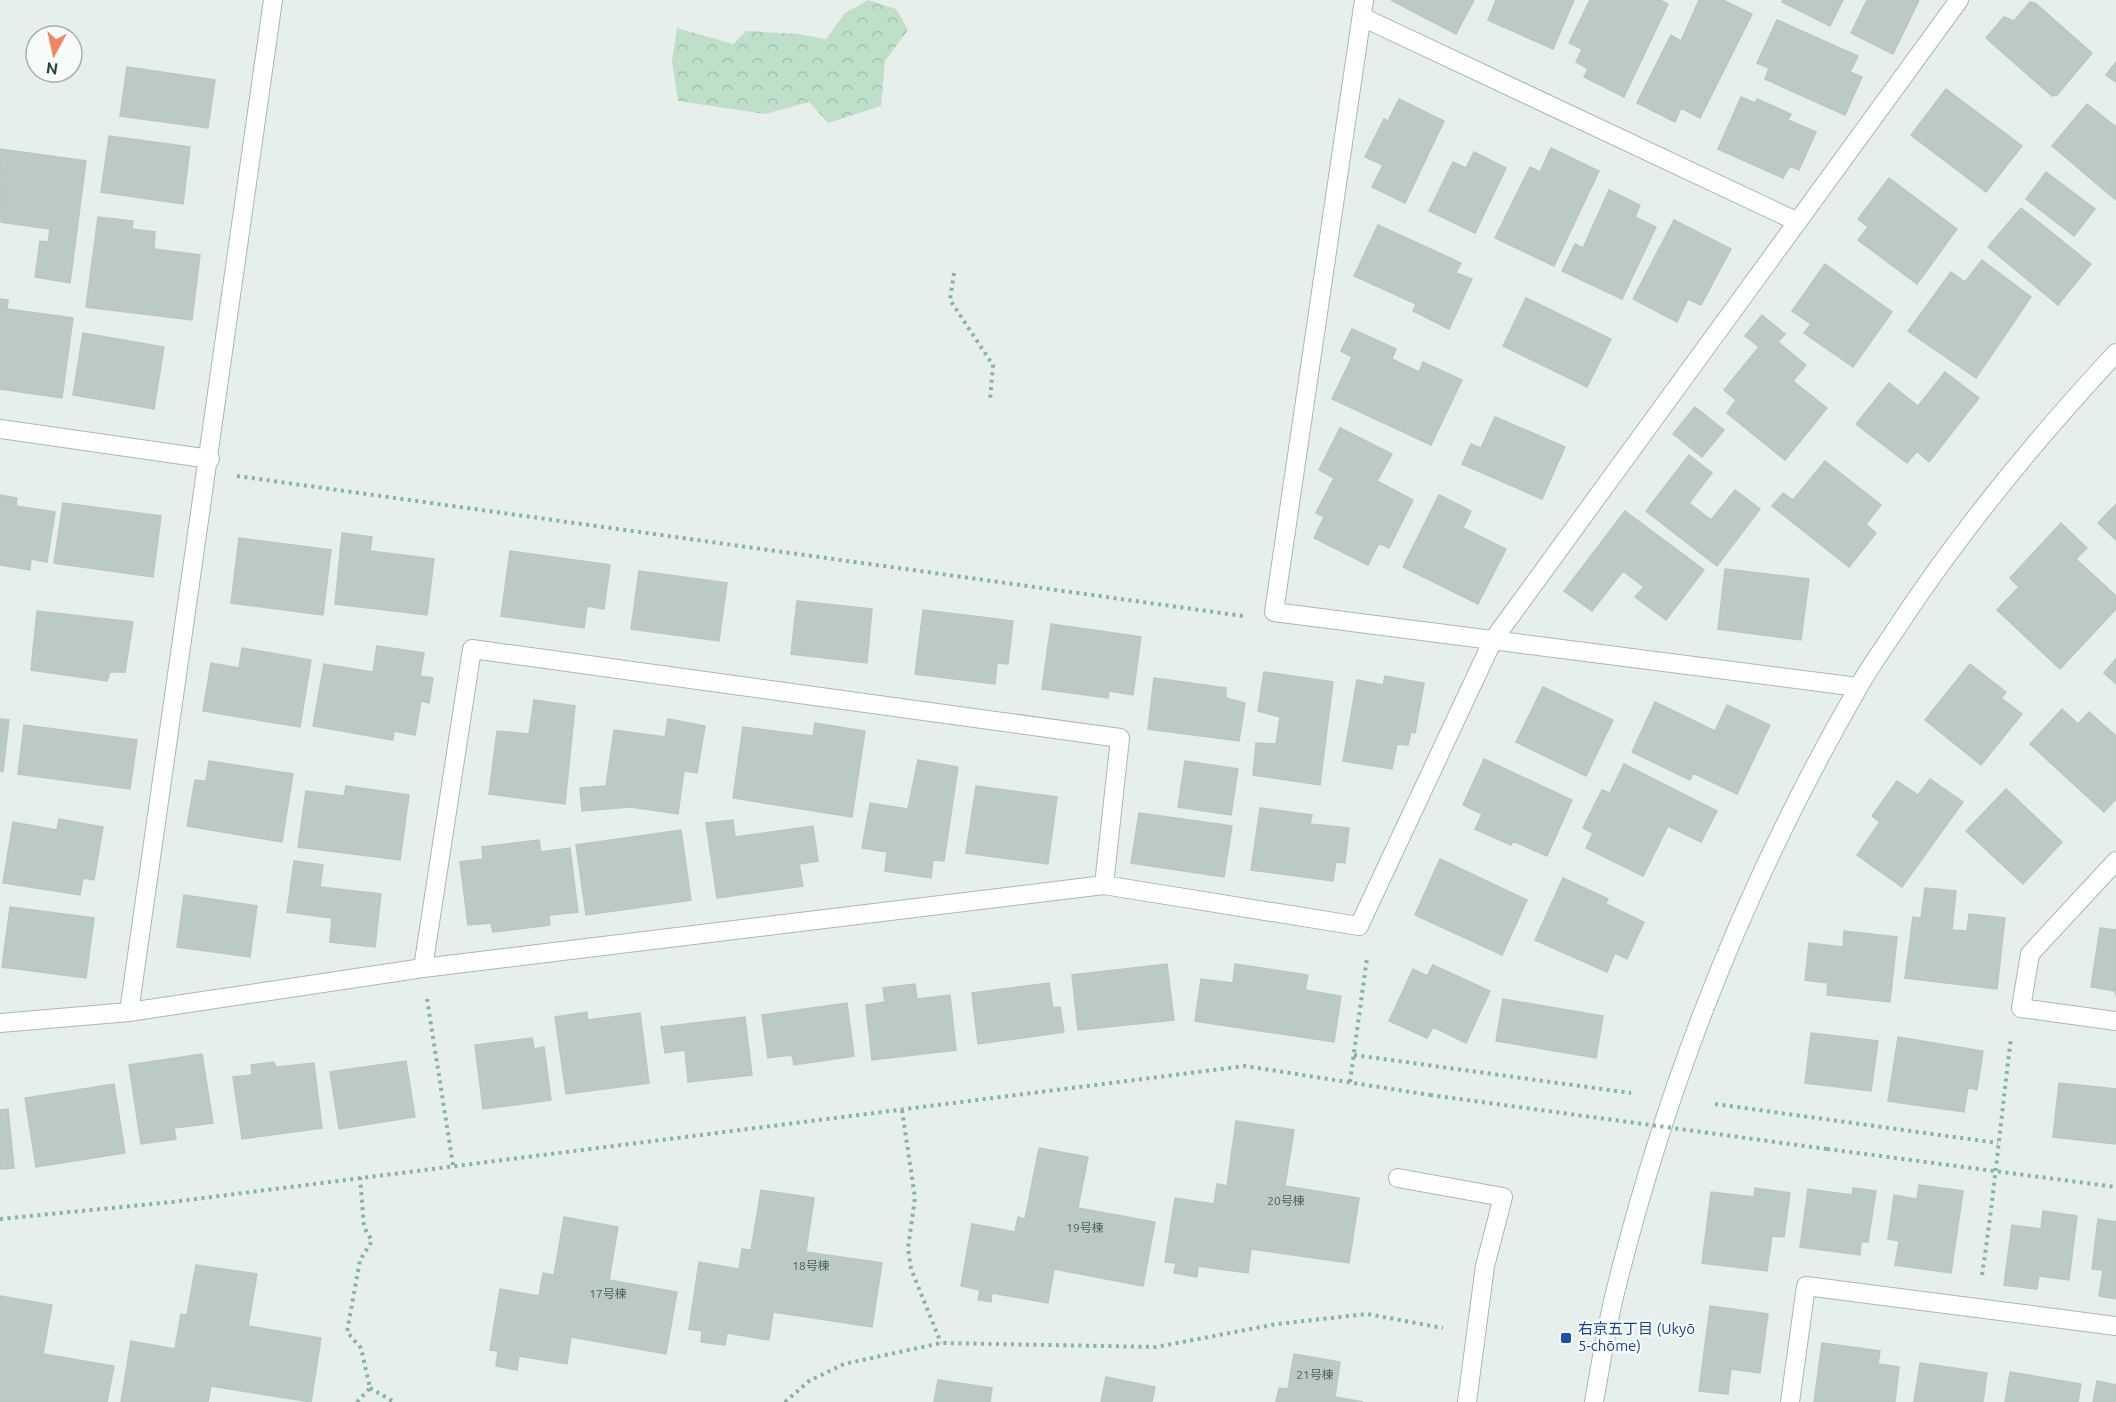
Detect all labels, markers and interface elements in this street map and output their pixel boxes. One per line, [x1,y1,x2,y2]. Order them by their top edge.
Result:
north arrow [24,24,84,84]
text: N [45,59,59,79]
house number: 20号棟 [1267,1194,1305,1207]
house number: 19号棟 [1066,1221,1104,1234]
house number: 18号棟 [792,1259,830,1272]
house number: 17号棟 [589,1287,627,1300]
place label: 右京五丁目 (Ukyō 5-chōme) [1578,1320,1695,1354]
marker: 右京五丁目 (Ukyō 5-chōme) [1559,1331,1573,1345]
house number: 21号棟 [1296,1368,1334,1381]

